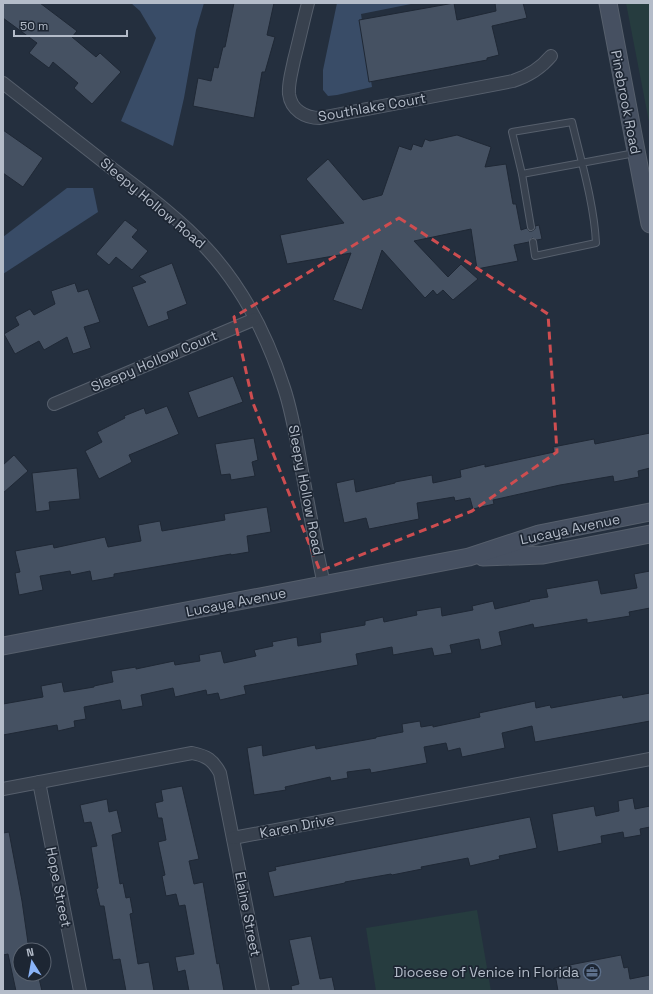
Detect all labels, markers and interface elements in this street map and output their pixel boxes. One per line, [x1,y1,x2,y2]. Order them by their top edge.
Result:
scale bar [14,12,127,38]
text: 50 m [20,18,48,34]
street label: Pinebrook Road [607,48,645,156]
street label: Southlake Court [317,89,427,125]
street label: Sleepy Hollow Road [97,154,209,252]
street label: Sleepy Hollow Court [88,326,220,396]
street label: Sleepy Hollow Road [285,423,327,557]
street label: Lucaya Avenue [518,510,622,548]
street label: Lucaya Avenue [184,583,288,621]
street label: Karen Drive [258,810,336,842]
street label: Hope Street [42,845,76,929]
street label: Elaine Street [231,870,265,958]
north arrow [12,942,52,982]
text: N [25,945,35,960]
office icon: Diocese of Venice in Florida [582,962,602,982]
place label: Diocese of Venice in Florida [394,963,579,981]

